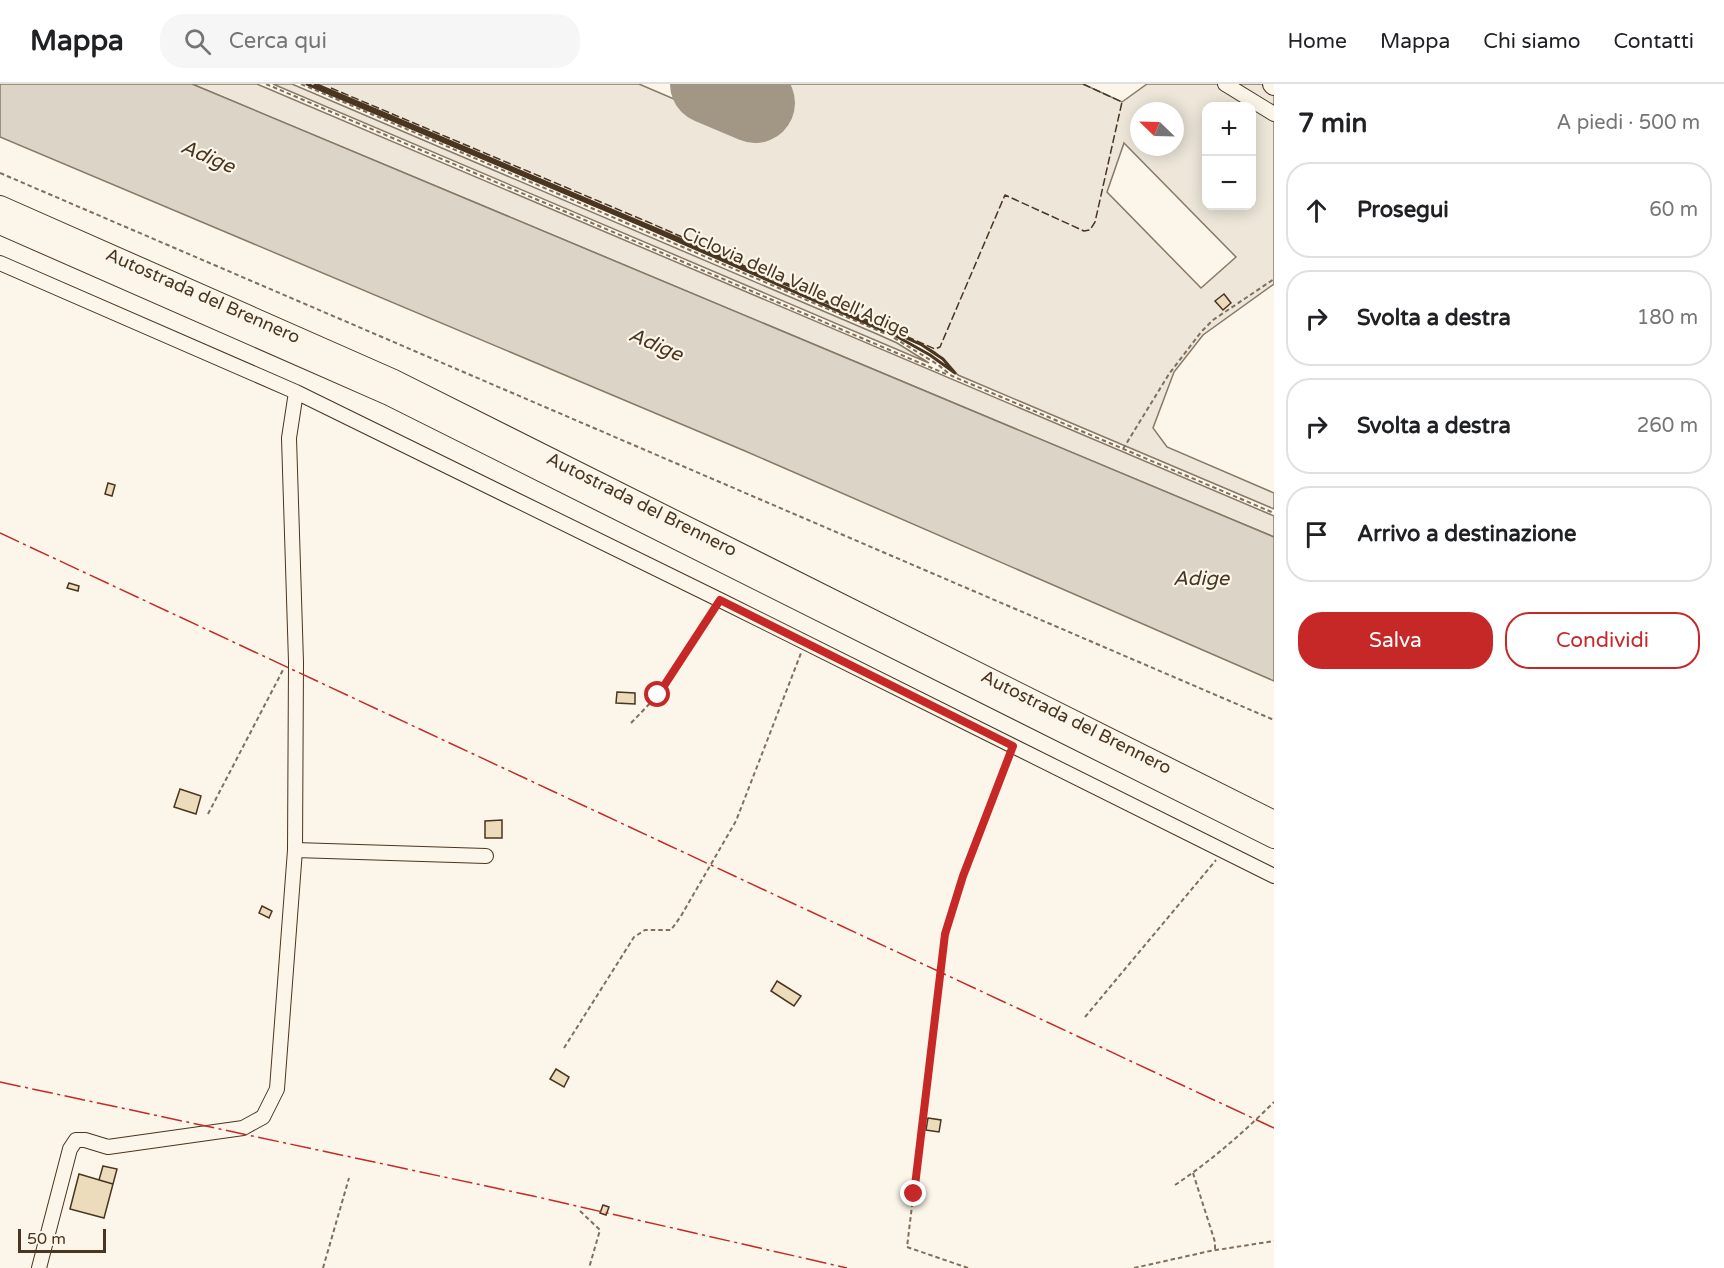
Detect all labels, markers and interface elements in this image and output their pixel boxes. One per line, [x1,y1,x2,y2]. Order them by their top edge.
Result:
search box [160,14,580,68]
text: Mappa [30,24,124,58]
icon: search [181,25,214,58]
text: Cerca qui [229,28,327,54]
text: Home [1287,29,1347,54]
text: Mappa [1380,29,1450,54]
text: Chi siamo [1483,29,1581,54]
text: Contatti [1614,29,1694,54]
north arrow [1130,102,1184,156]
map controls [1202,102,1256,210]
button: + [1202,102,1256,156]
text: 7 min [1298,108,1367,139]
text: A piedi · 500 m [1557,111,1700,135]
water label: Adige [177,135,240,180]
button: − [1202,156,1256,210]
icon: ahead [1300,194,1333,227]
text: Prosegui [1357,197,1449,223]
text: 60 m [1649,198,1698,222]
street label: Ciclovia della Valle dell'Adige [679,222,913,342]
street label: Autostrada del Brennero [103,243,304,348]
icon: right [1300,302,1333,335]
text: Svolta a destra [1357,305,1511,331]
text: 180 m [1637,306,1698,330]
water label: Adige [625,323,688,368]
icon: right [1300,410,1333,443]
text: Svolta a destra [1357,413,1511,439]
text: 260 m [1637,414,1698,438]
street label: Autostrada del Brennero [543,447,741,561]
icon: arrive [1300,518,1333,551]
text: Arrivo a destinazione [1357,521,1576,547]
water label: Adige [1173,567,1231,591]
button: Salva [1298,612,1493,669]
button: Condividi [1505,612,1700,669]
street label: Autostrada del Brennero [978,665,1175,779]
route start [644,681,670,707]
route end [900,1180,926,1206]
scale bar [18,1226,106,1254]
text: 50 m [27,1229,66,1249]

